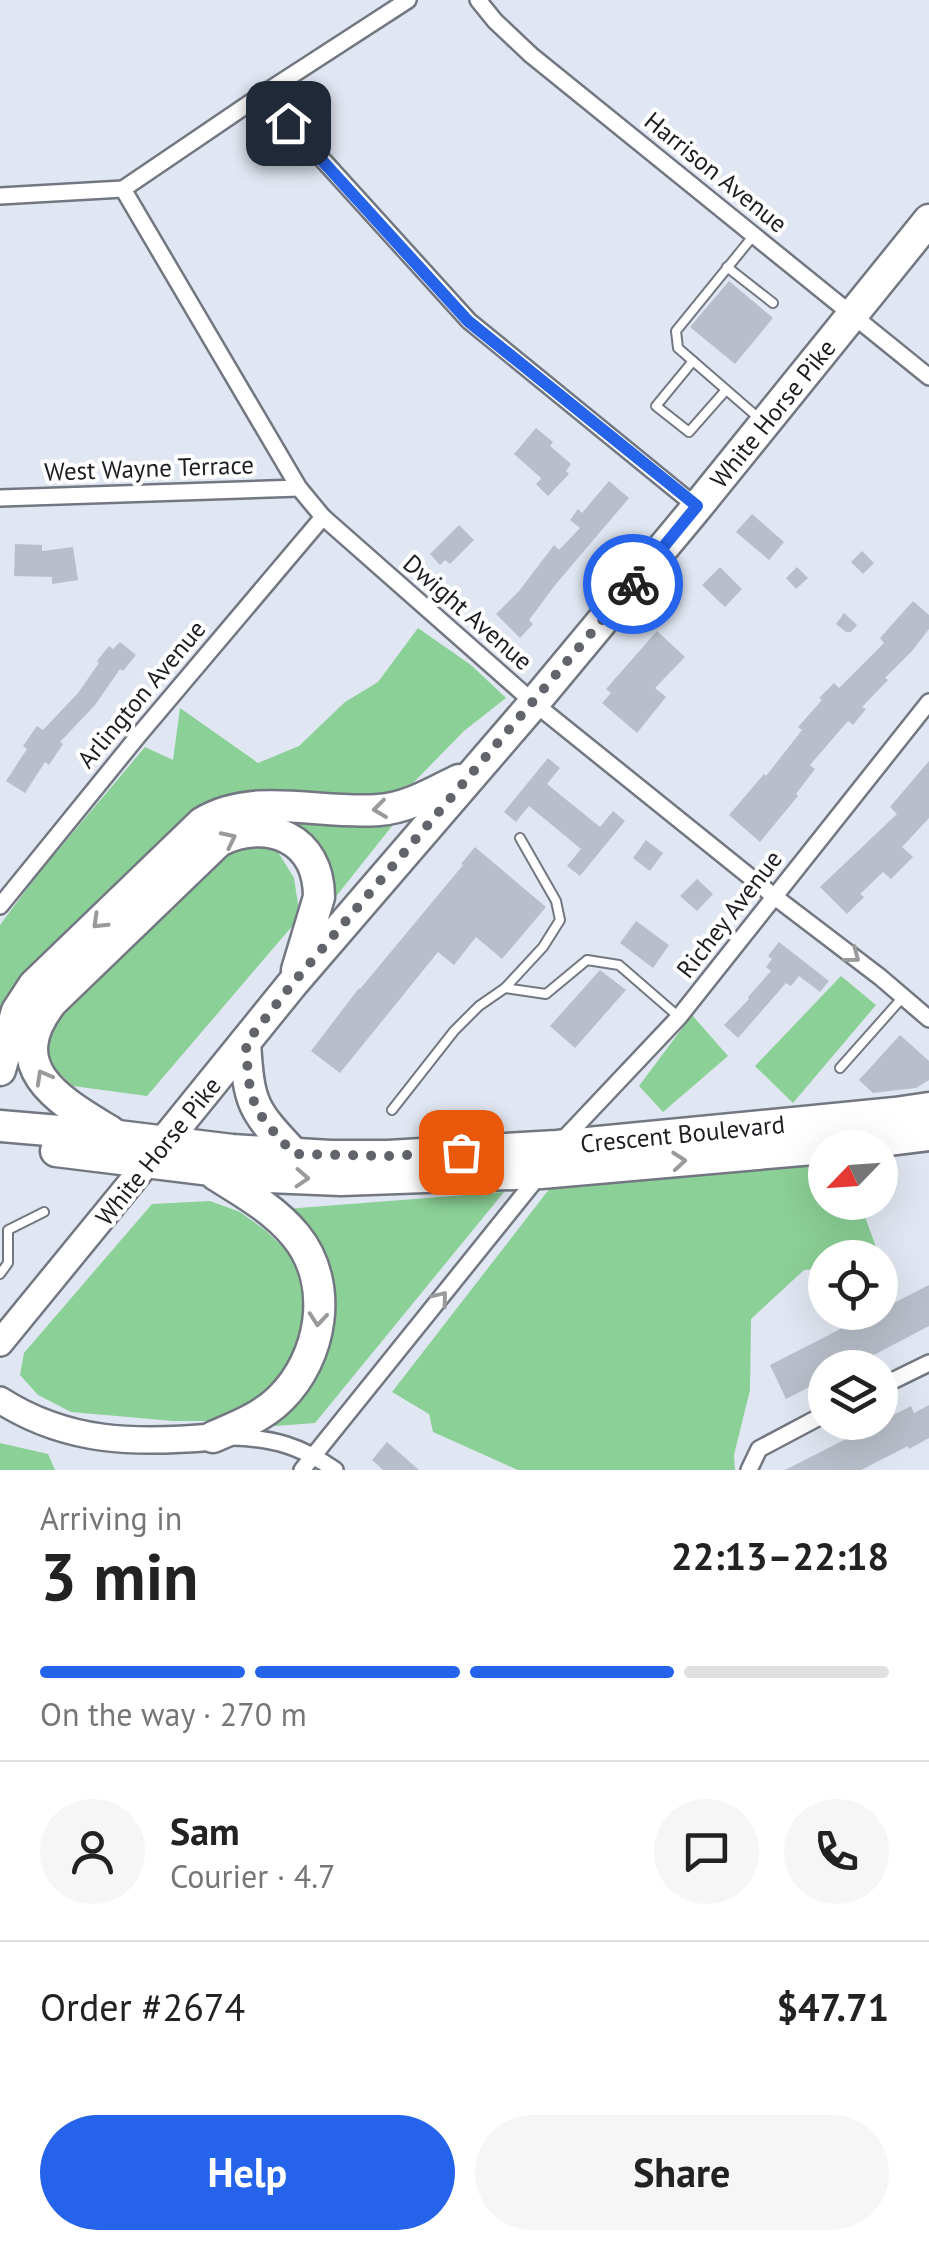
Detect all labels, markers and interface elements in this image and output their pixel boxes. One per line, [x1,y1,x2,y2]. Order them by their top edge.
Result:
pin [246,81,331,166]
icon: home [261,96,316,151]
street label: Harrison Avenue [638,105,794,239]
street label: White Horse Pike [703,332,842,494]
street label: West Wayne Terrace [44,448,254,488]
courier [583,534,683,634]
street label: Dwight Avenue [397,547,539,677]
icon: bike [606,557,661,612]
street label: Arlington Avenue [70,613,212,775]
one-way arrow [372,798,388,819]
one-way arrow [218,831,236,851]
street label: Richey Avenue [669,844,789,984]
one-way arrow [92,910,110,928]
one-way arrow [841,944,859,961]
one-way arrow [35,1070,55,1088]
street label: White Horse Pike [88,1070,228,1232]
street label: Crescent Boulevard [579,1108,786,1160]
pin [419,1110,504,1195]
icon: bag [434,1125,489,1180]
north arrow [808,1130,898,1220]
map controls [808,1130,898,1440]
one-way arrow [671,1150,687,1172]
one-way arrow [295,1167,311,1188]
button: locate [808,1240,898,1330]
one-way arrow [429,1291,447,1309]
one-way arrow [307,1311,329,1327]
button: layers [808,1350,898,1440]
text: Arriving in [40,1497,182,1539]
text: 22:13–22:18 [671,1531,889,1580]
text: 3 min [40,1534,199,1618]
text: On the way · 270 m [40,1693,307,1735]
button: person [40,1799,145,1904]
button: chat [654,1799,759,1904]
button: phone [784,1799,889,1904]
text: Sam [170,1806,240,1855]
text: Courier · 4.7 [170,1855,336,1897]
text: Order #2674 [40,1982,245,2031]
text: $47.71 [776,1982,889,2031]
button: Help [40,2115,455,2230]
button: Share [475,2115,889,2230]

